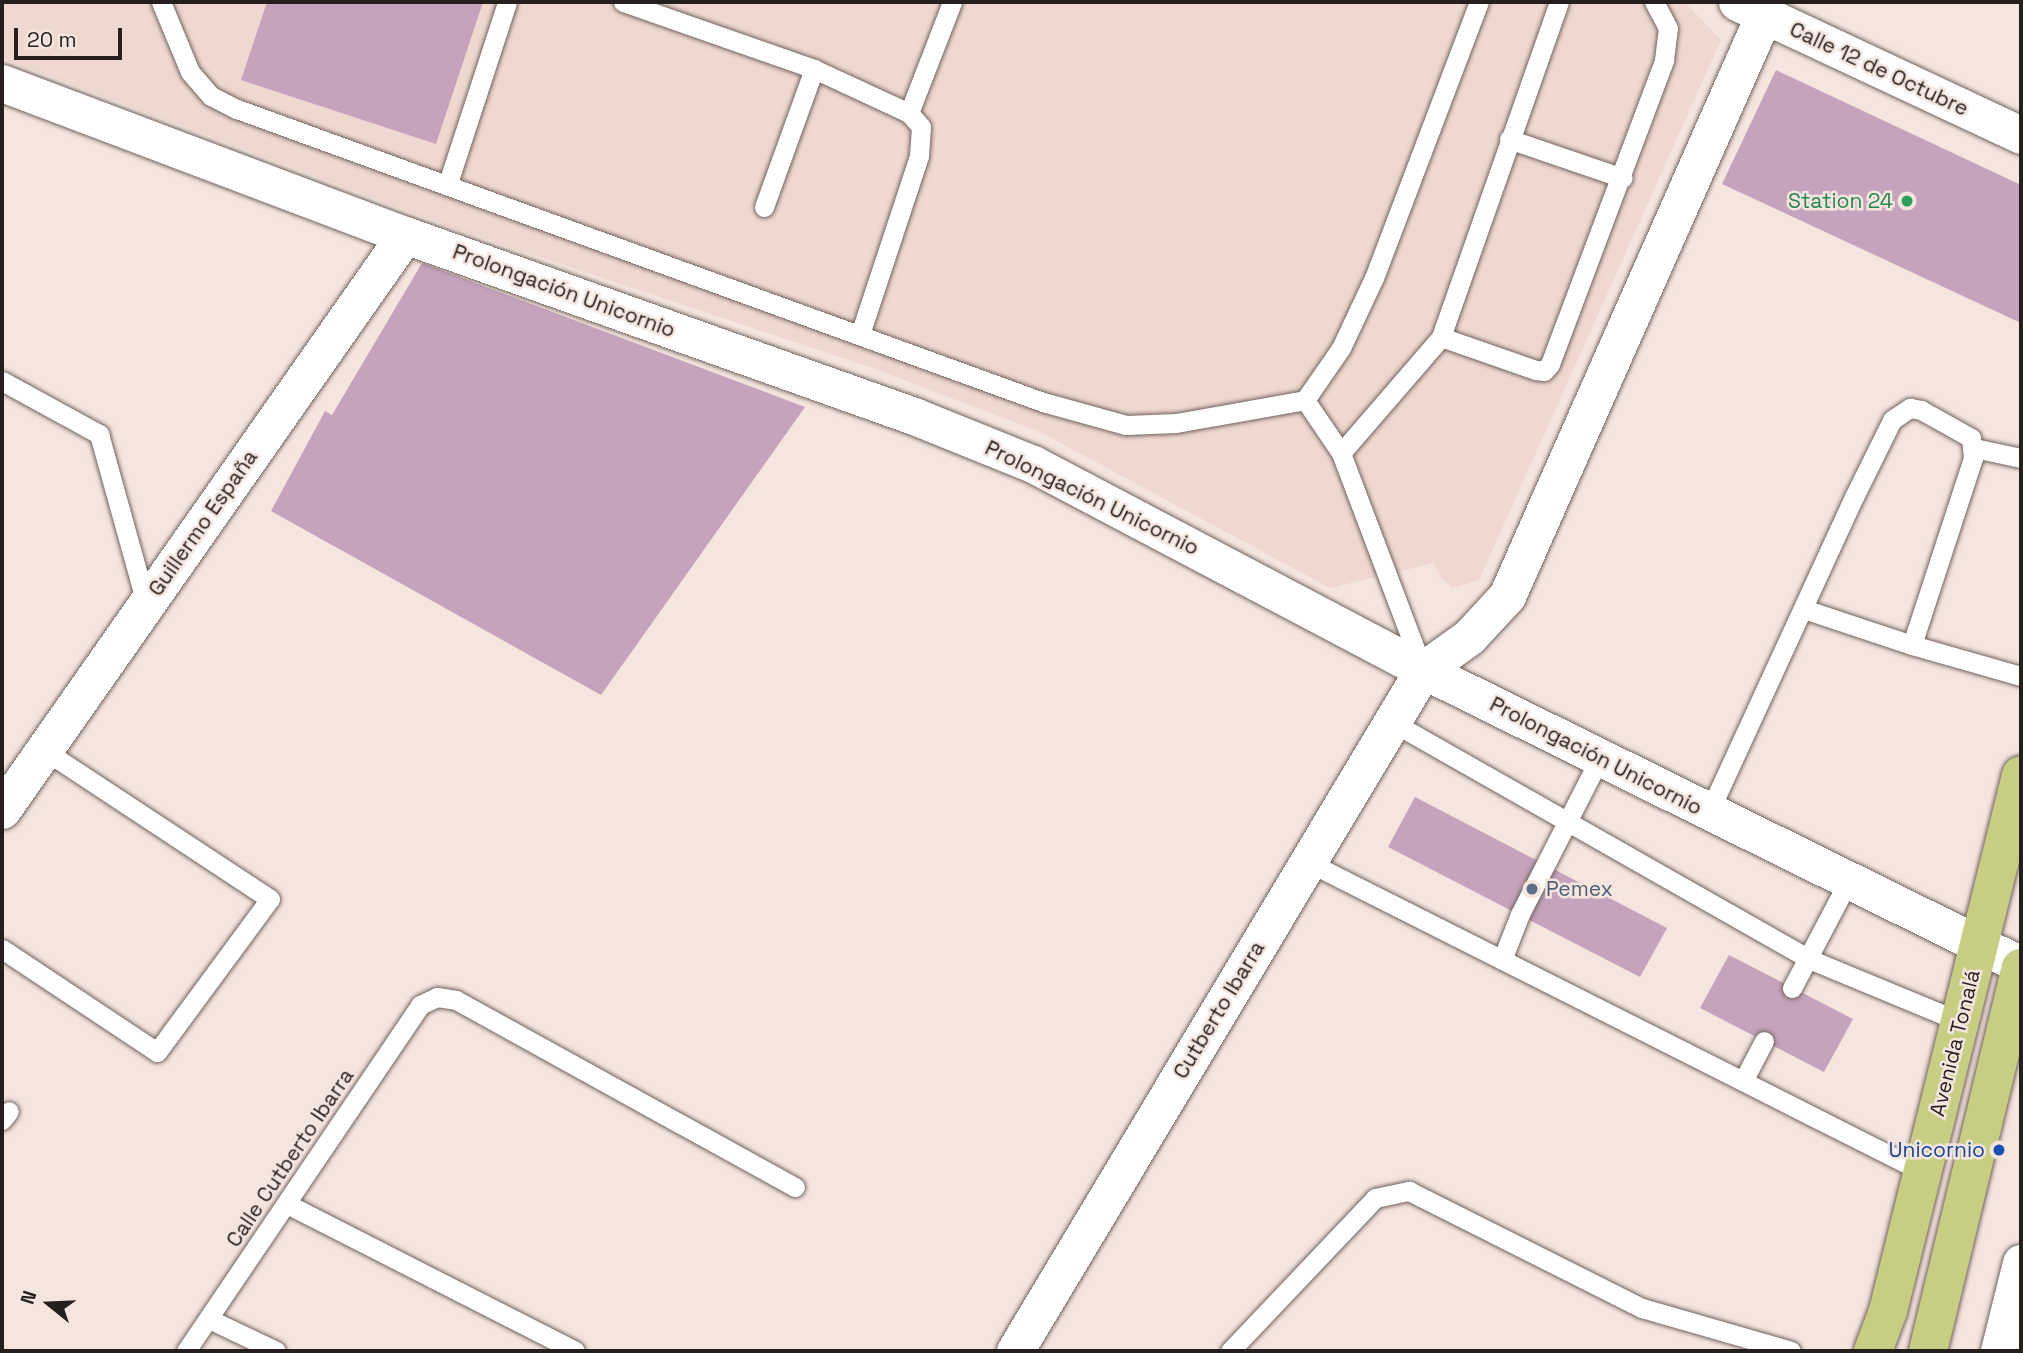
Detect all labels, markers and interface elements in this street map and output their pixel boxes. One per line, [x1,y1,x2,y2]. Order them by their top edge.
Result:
scale bar [18,14,126,58]
street label: Calle 12 de Octubre [1786,17,1972,121]
text: 20 m [27,26,77,53]
place label: Station 24 [1788,188,1893,214]
marker: Station 24 [1899,193,1915,209]
street label: Prolongación Unicornio [449,239,679,343]
street label: Prolongación Unicornio [981,435,1203,561]
street label: Guillermo España [143,445,263,601]
street label: Prolongación Unicornio [1486,691,1706,821]
place label: Pemex [1546,876,1613,902]
marker: Pemex [1524,881,1540,897]
street label: Cutberto Ibarra [1168,937,1270,1083]
street label: Avenida Tonalá [1925,967,1985,1119]
street label: Calle Cutberto Ibarra [221,1064,359,1252]
place label: Unicornio [1889,1137,1985,1163]
marker: Unicornio [1991,1142,2007,1158]
north arrow [14,1269,84,1339]
text: N [15,1287,42,1307]

